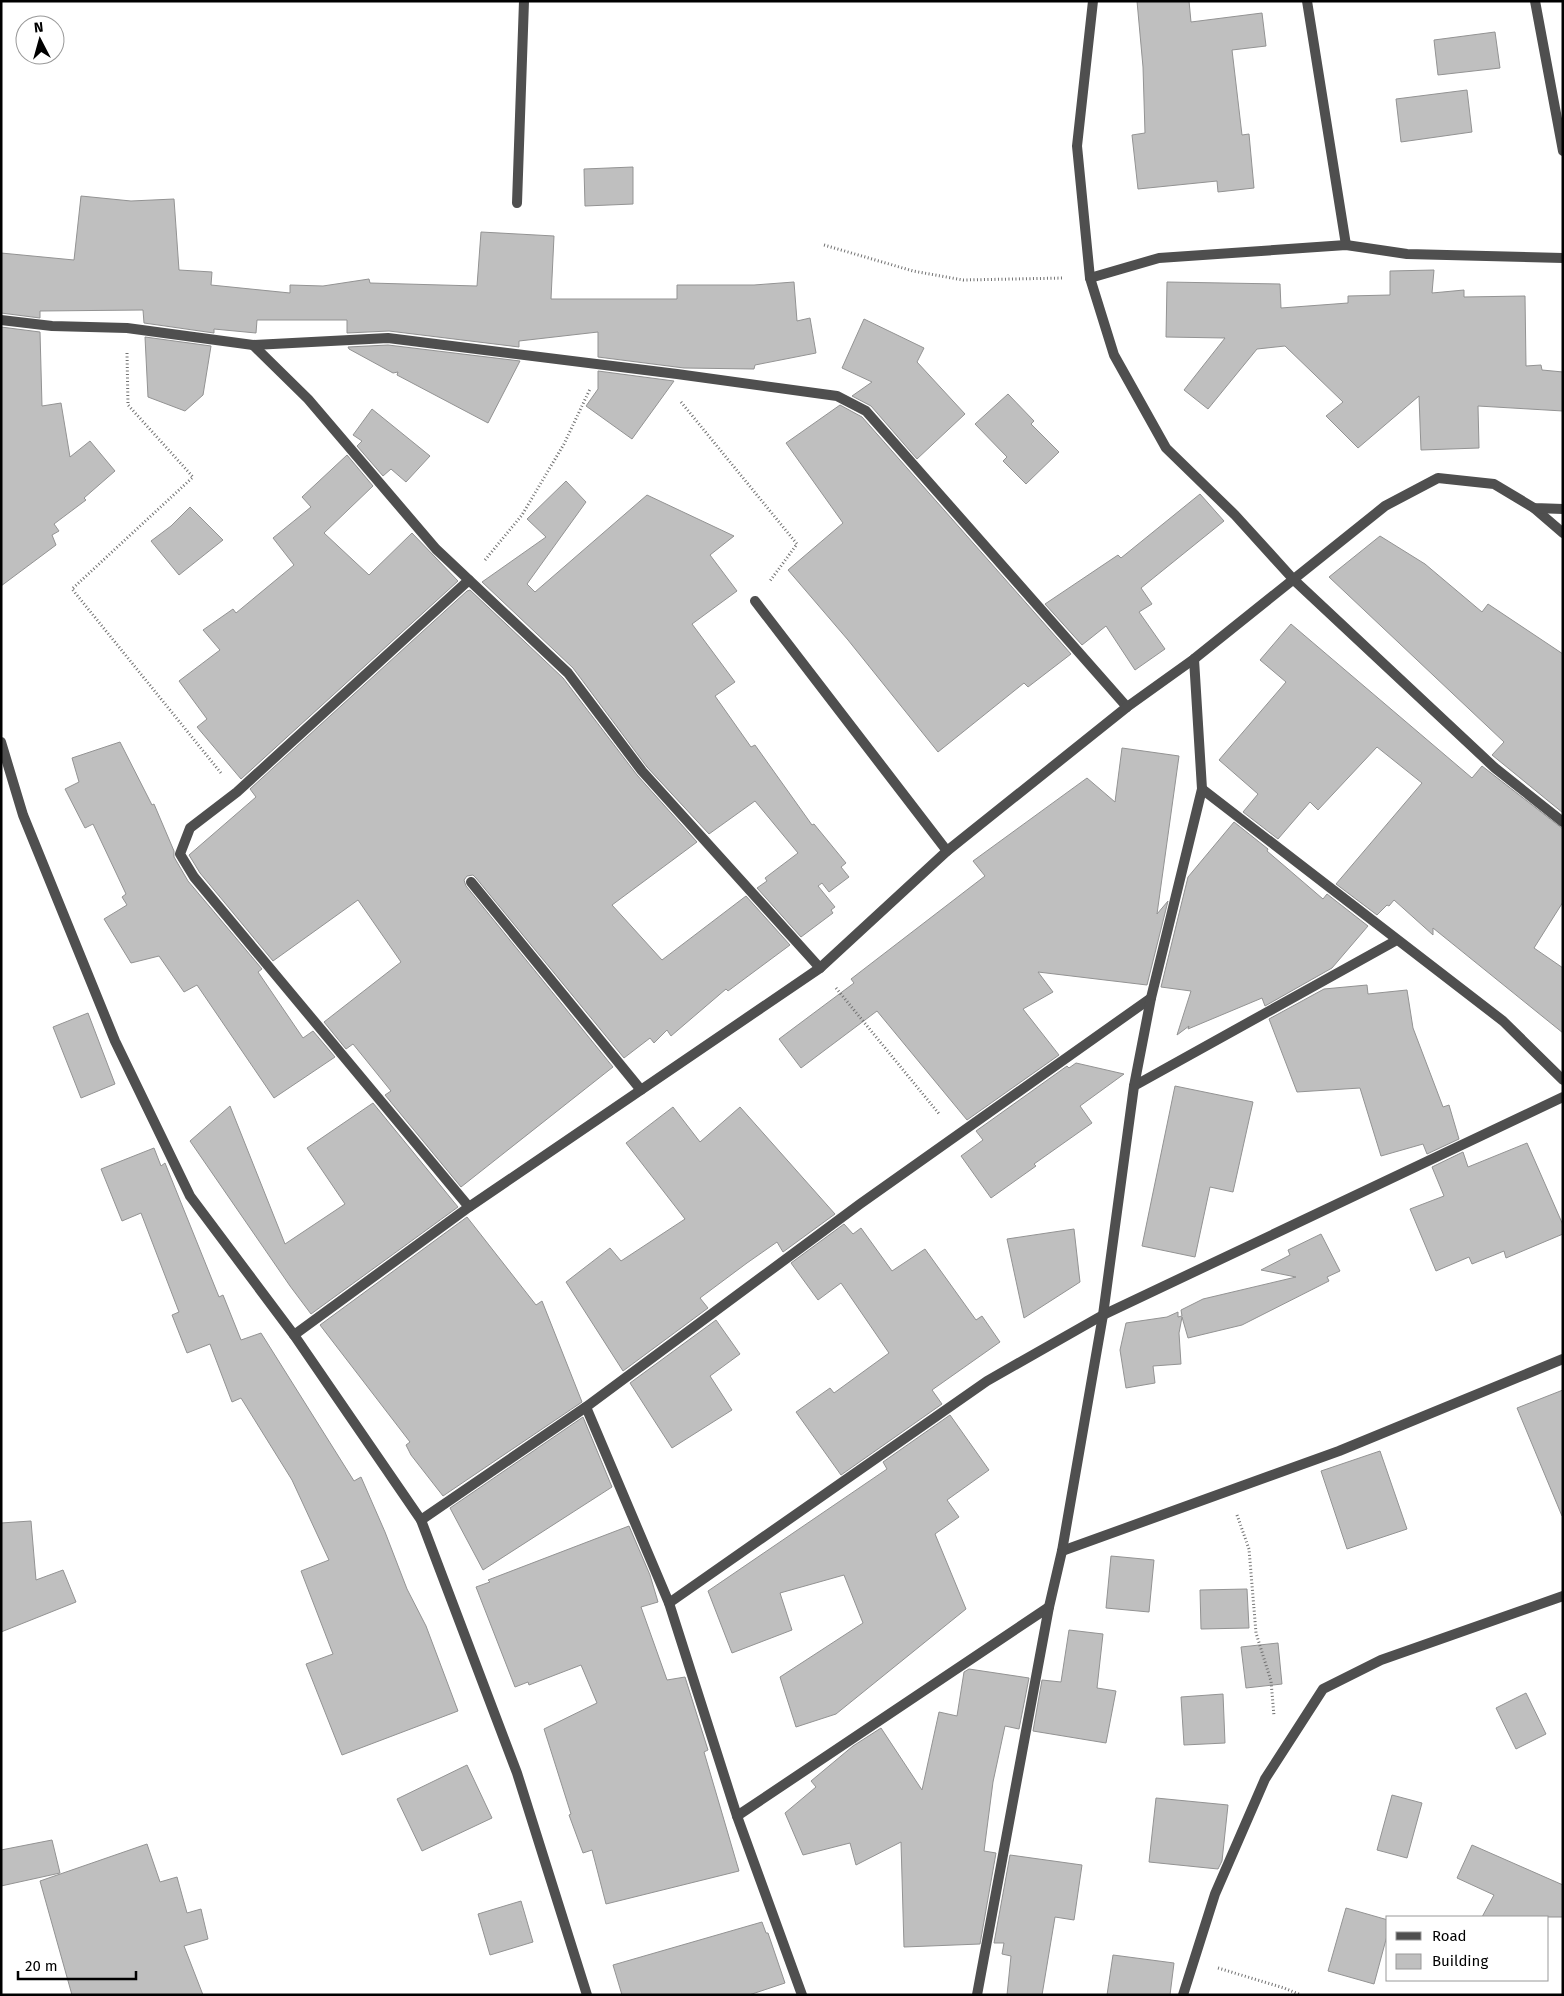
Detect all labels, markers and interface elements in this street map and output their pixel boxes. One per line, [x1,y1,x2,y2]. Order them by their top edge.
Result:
north arrow [15,15,65,65]
text: N [33,19,44,37]
legend [1386,1916,1549,1981]
text: Road [1432,1927,1467,1945]
scale bar [18,1948,135,1980]
text: Building [1432,1952,1488,1970]
text: 20 m [25,1957,58,1975]

